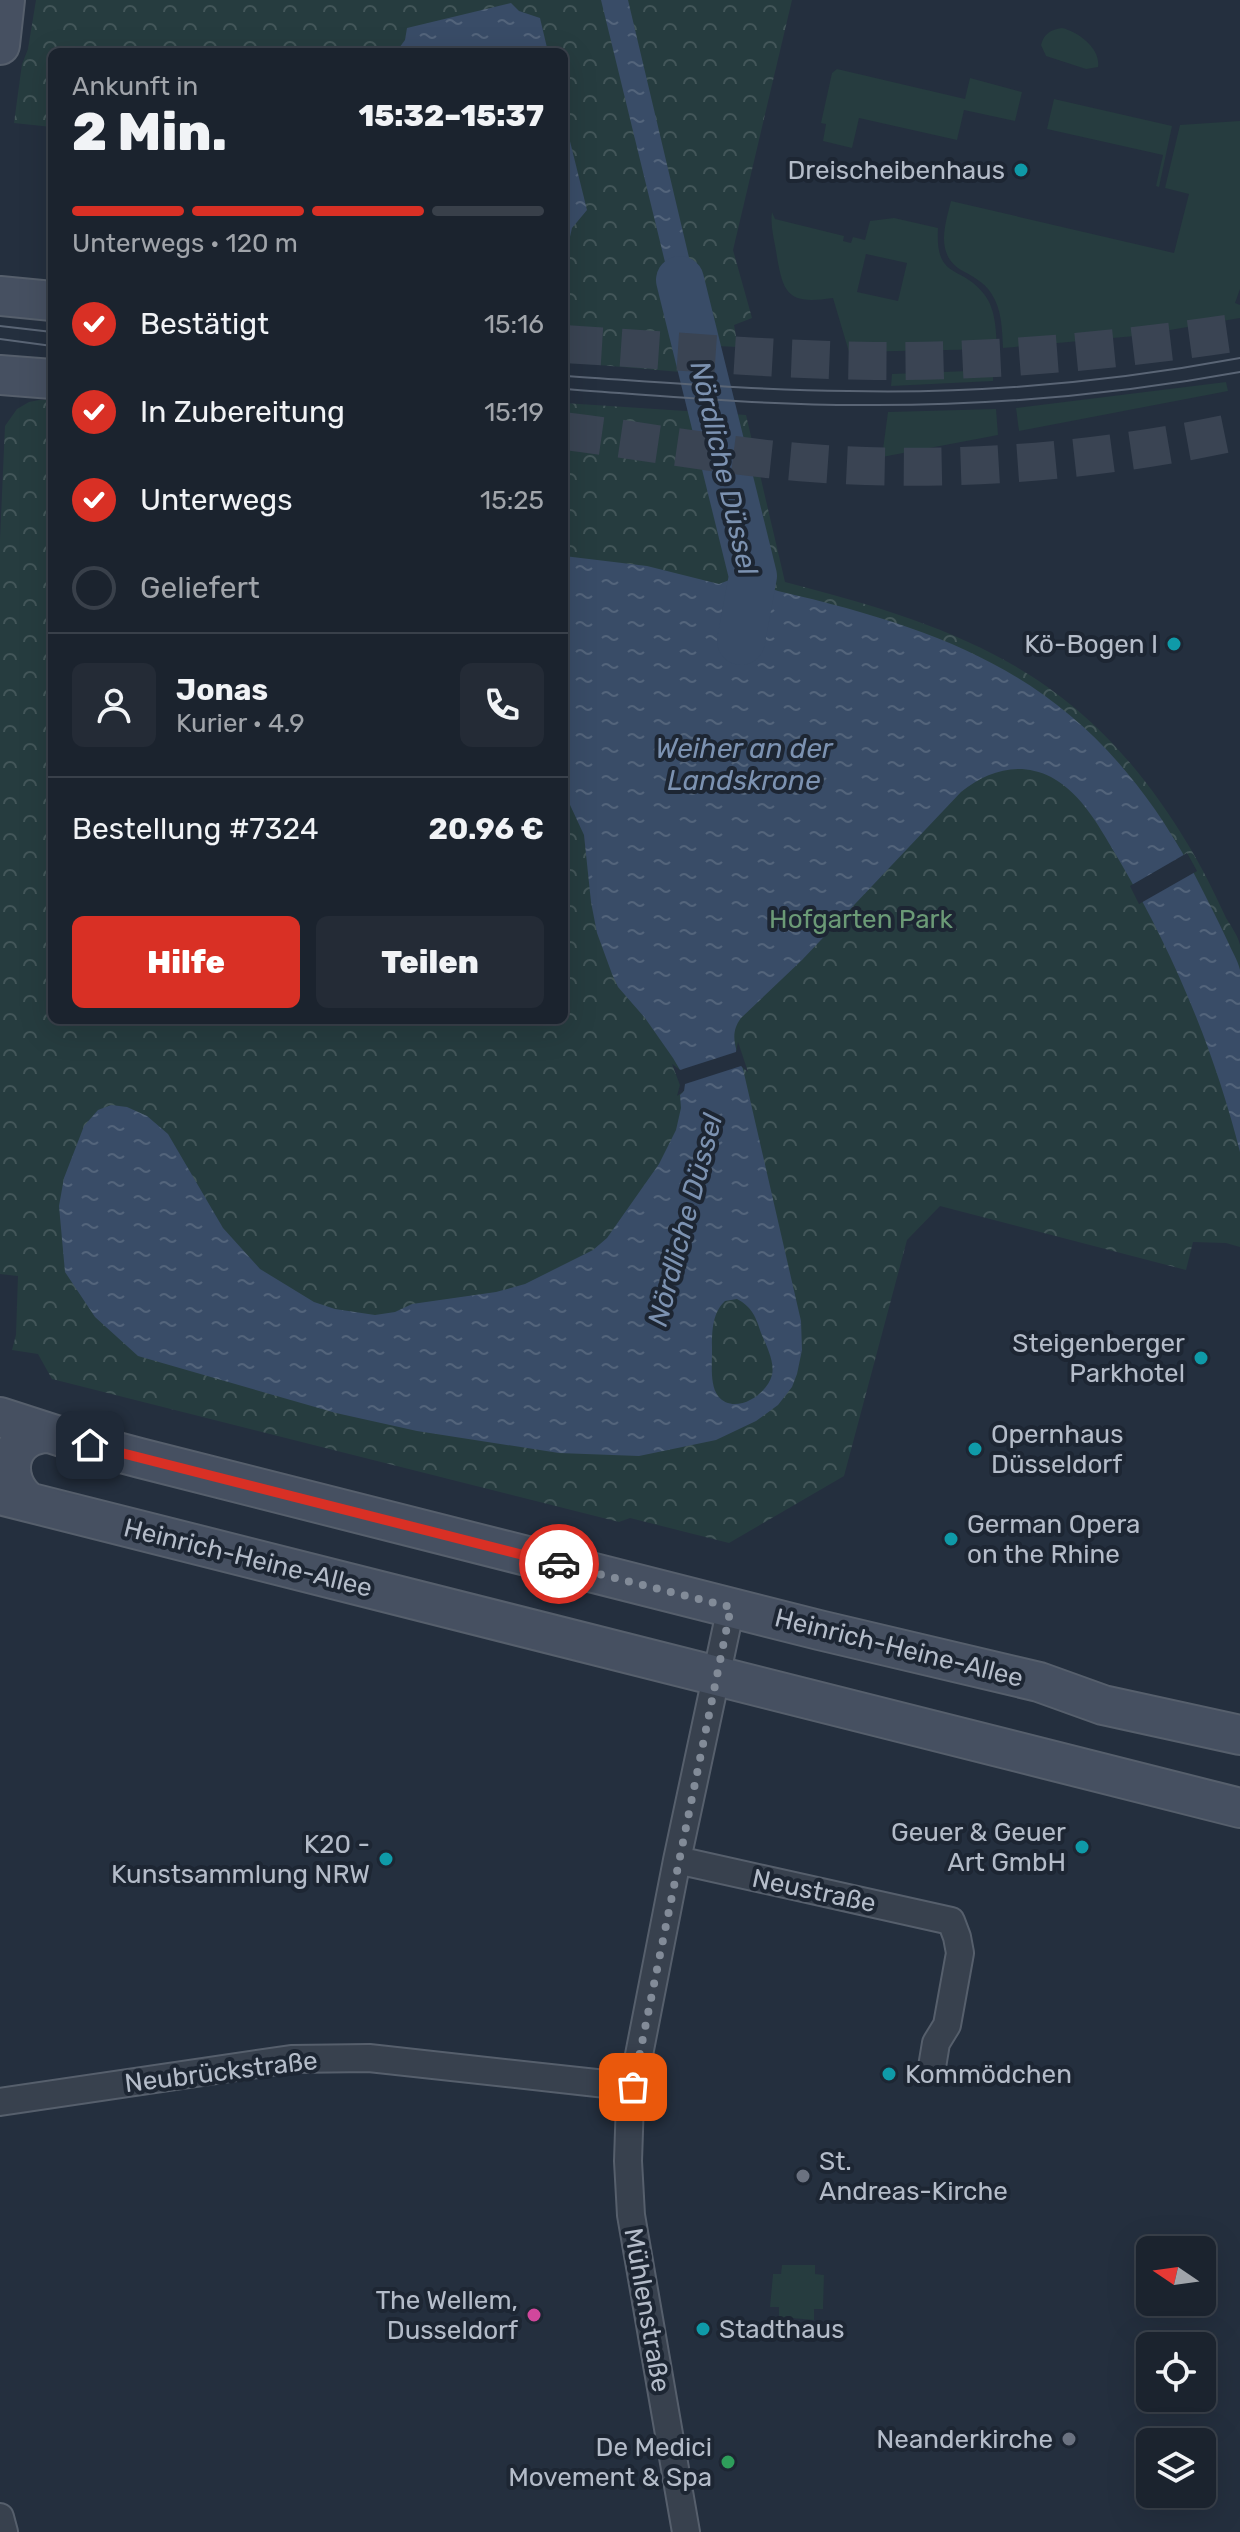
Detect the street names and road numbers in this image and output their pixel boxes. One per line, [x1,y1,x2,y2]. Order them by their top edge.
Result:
street label: Heinrich-Heine-Allee [121,1512,375,1604]
street label: Heinrich-Heine-Allee [772,1602,1026,1694]
street label: Neustraße [749,1863,879,1919]
street label: Neubrückstraße [123,2045,319,2099]
street label: Mühlenstraße [617,2226,677,2394]

